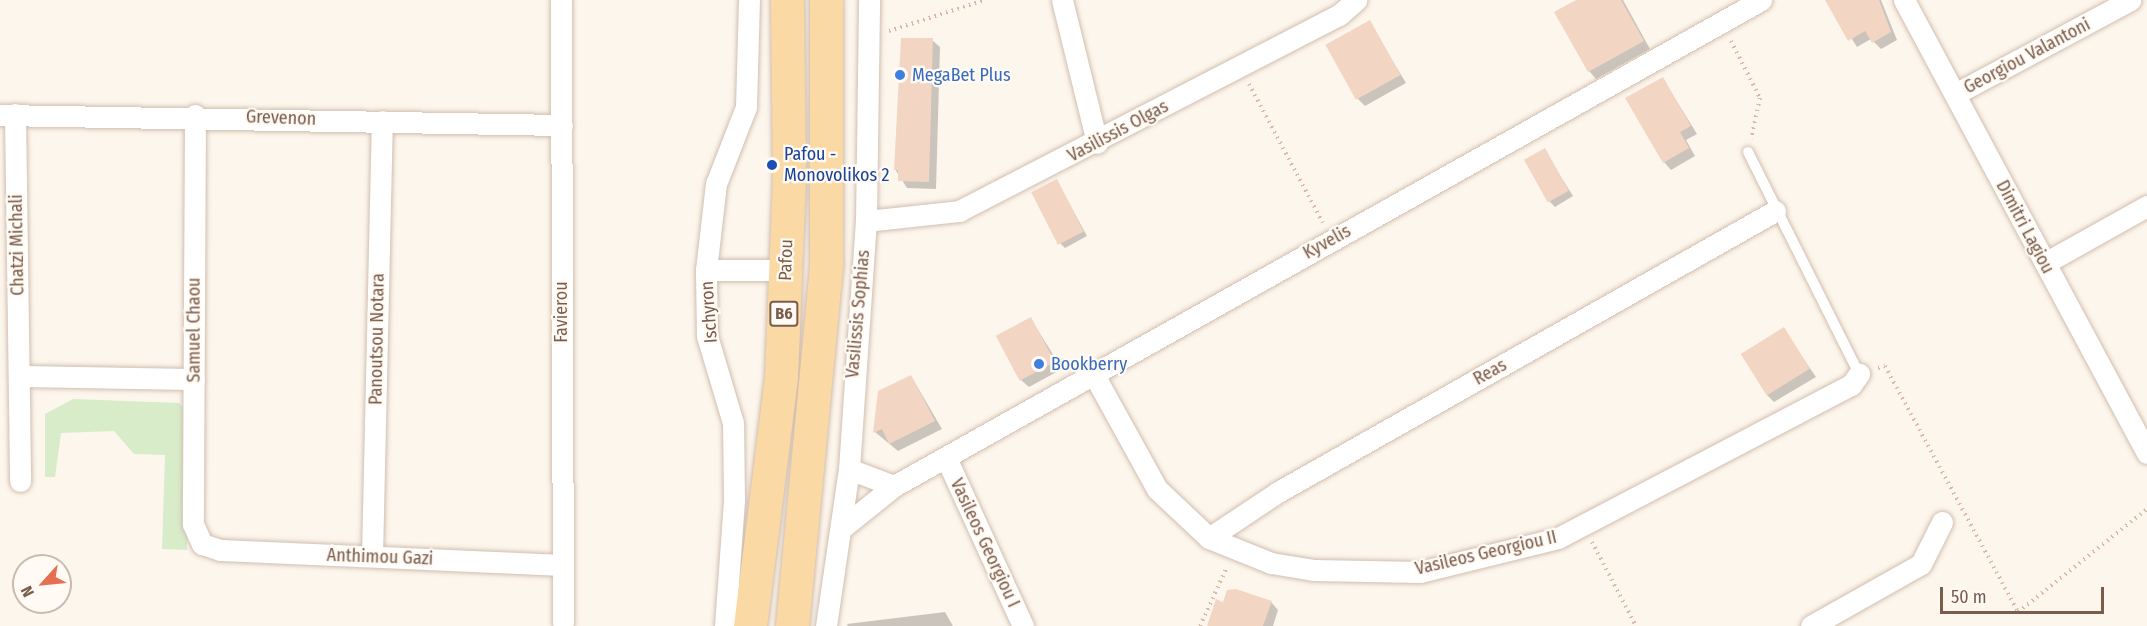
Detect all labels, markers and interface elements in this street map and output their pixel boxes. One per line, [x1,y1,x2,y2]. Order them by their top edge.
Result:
street label: Georgiou Valantoni [1960,14,2094,98]
place label: MegaBet Plus [912,64,1011,86]
marker: MegaBet Plus [893,68,907,82]
street label: Vasilissis Olgas [1064,95,1172,167]
street label: Grevenon [246,106,316,130]
place label: Pafou - Monovolikos 2 [784,144,889,186]
marker: Pafou - Monovolikos 2 [765,158,779,172]
street label: Dimitri Lagiou [1991,177,2059,277]
street label: Chatzi Michali [5,194,29,296]
street label: Kyvelis [1299,220,1355,264]
street label: Pafou [774,239,798,281]
street label: Vasilissis Sophias [842,249,874,379]
street label: Panoutsou Notara [365,273,389,405]
street label: Samuel Chaou [183,277,205,383]
street label: Ischyron [696,280,722,344]
street label: Favierou [550,281,572,343]
road number: B6 [769,301,799,327]
place label: Bookberry [1051,353,1127,375]
street label: Reas [1470,354,1510,390]
marker: Bookberry [1032,357,1046,371]
street label: Vasileos Georgiou I [946,475,1024,611]
street label: Vasileos Georgiou II [1413,526,1559,580]
street label: Anthimou Gazi [326,544,434,570]
north arrow [12,554,72,614]
scale bar [1943,575,2106,613]
text: N [17,583,38,600]
text: 50 m [1951,586,1987,608]

